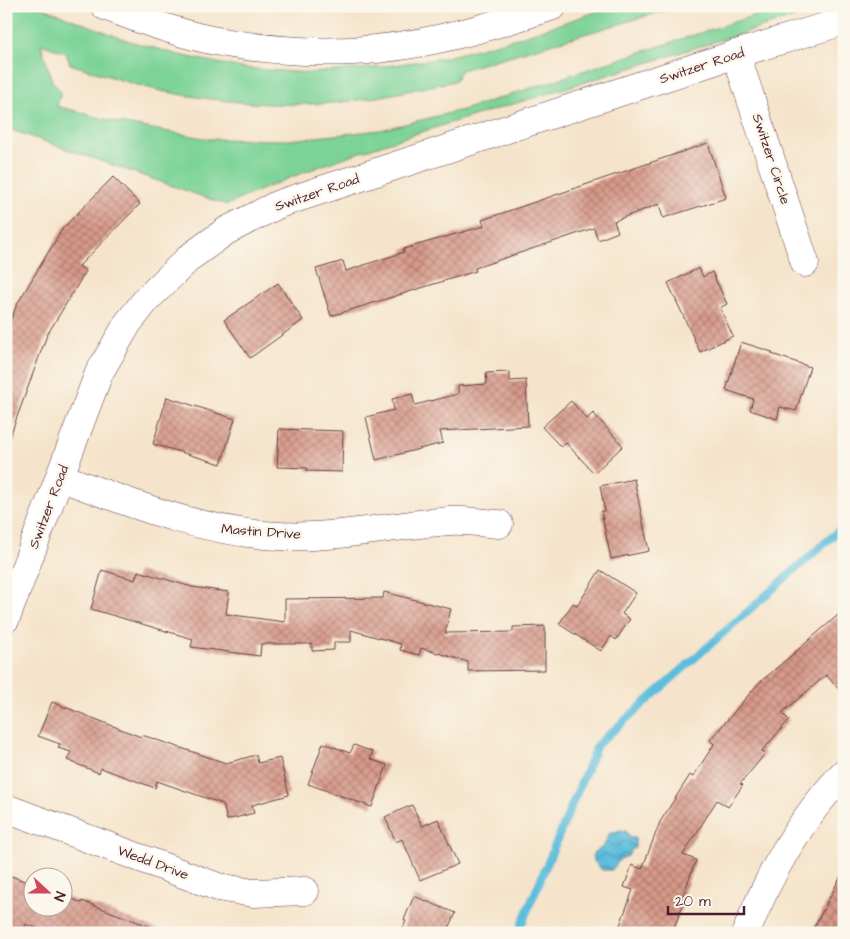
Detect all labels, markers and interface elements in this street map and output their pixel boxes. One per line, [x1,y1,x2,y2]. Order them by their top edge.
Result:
street label: Switzer Road [657,43,747,89]
street label: Switzer Circle [747,111,795,207]
street label: Switzer Road [272,169,362,217]
street label: Switzer Road [24,462,74,552]
street label: Mastin Drive [220,519,302,545]
street label: Wedd Drive [115,841,192,885]
north arrow [22,866,72,916]
scale bar [668,884,744,916]
text: N [48,889,70,904]
text: 20 m [675,891,711,912]

